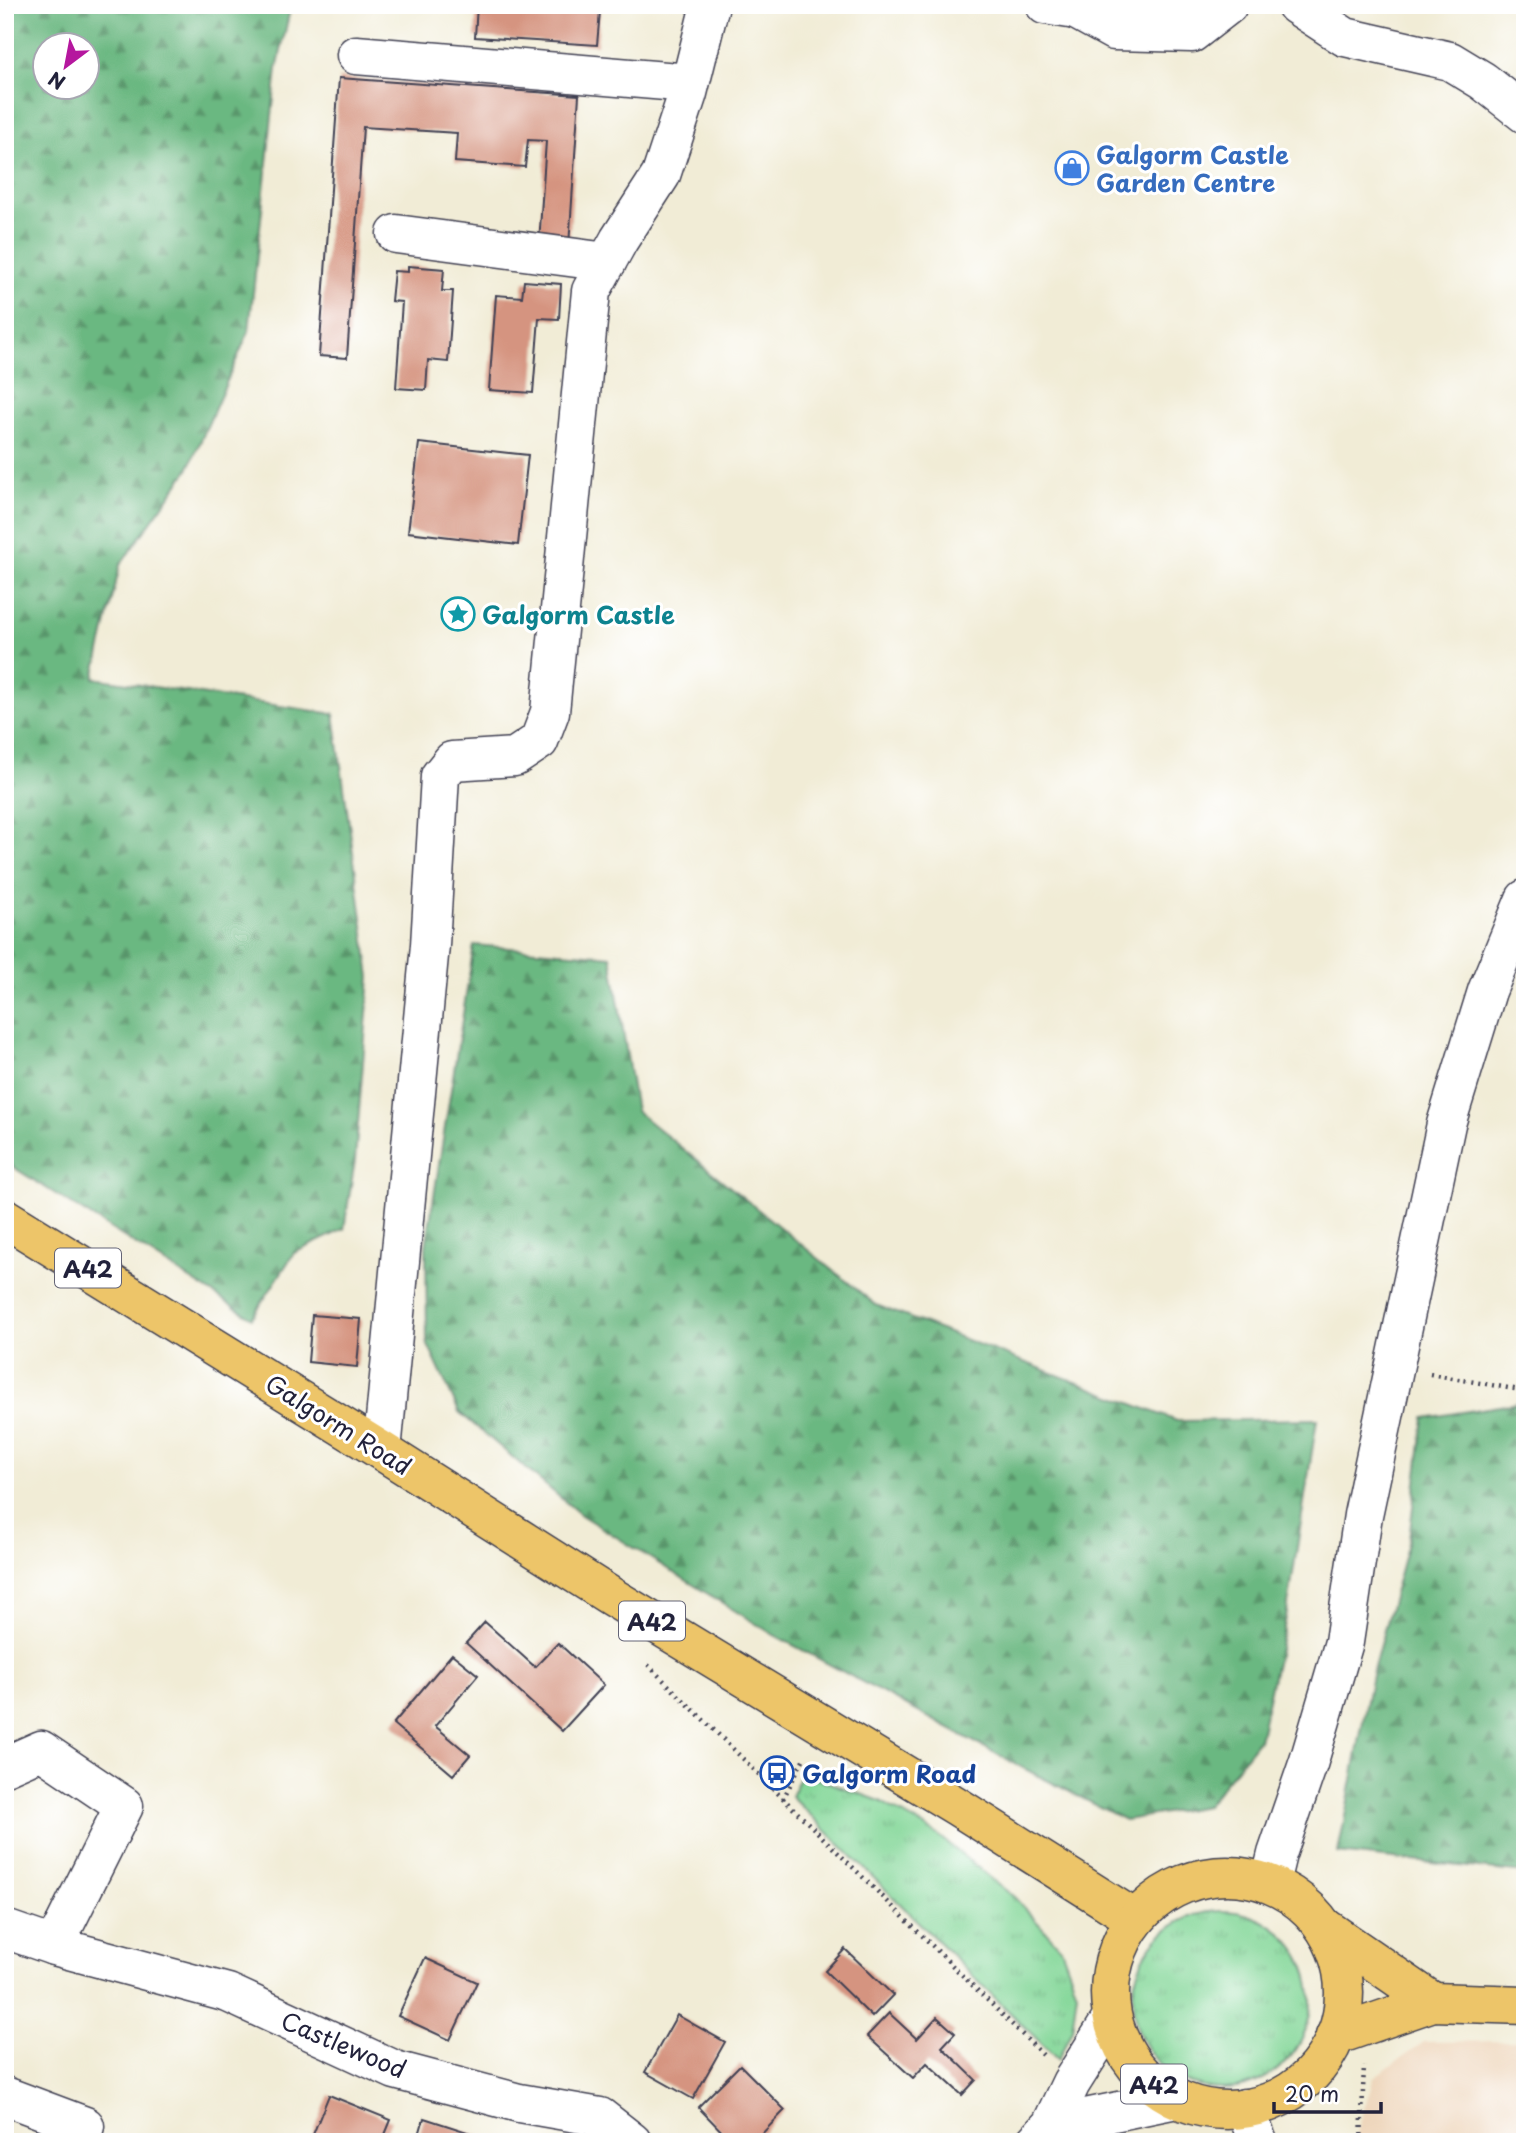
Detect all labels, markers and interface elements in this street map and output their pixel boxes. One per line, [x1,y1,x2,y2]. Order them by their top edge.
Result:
north arrow [32,32,102,102]
text: N [43,65,70,97]
place label: Galgorm Castle Garden Centre [1096,136,1289,200]
shop icon: Galgorm Castle Garden Centre [1053,149,1091,187]
place icon: Galgorm Castle [439,595,477,633]
place label: Galgorm Castle [482,596,675,632]
road number: A42 [55,1248,121,1288]
street label: Galgorm Road [259,1365,419,1483]
road number: A42 [619,1602,685,1640]
bus stop icon: Galgorm Road [758,1754,796,1792]
place label: Galgorm Road [802,1755,976,1791]
street label: Castlewood [276,2002,412,2086]
road number: A42 [1121,2064,1187,2104]
scale bar [1274,2070,1381,2114]
text: 20 m [1285,2077,1339,2109]

